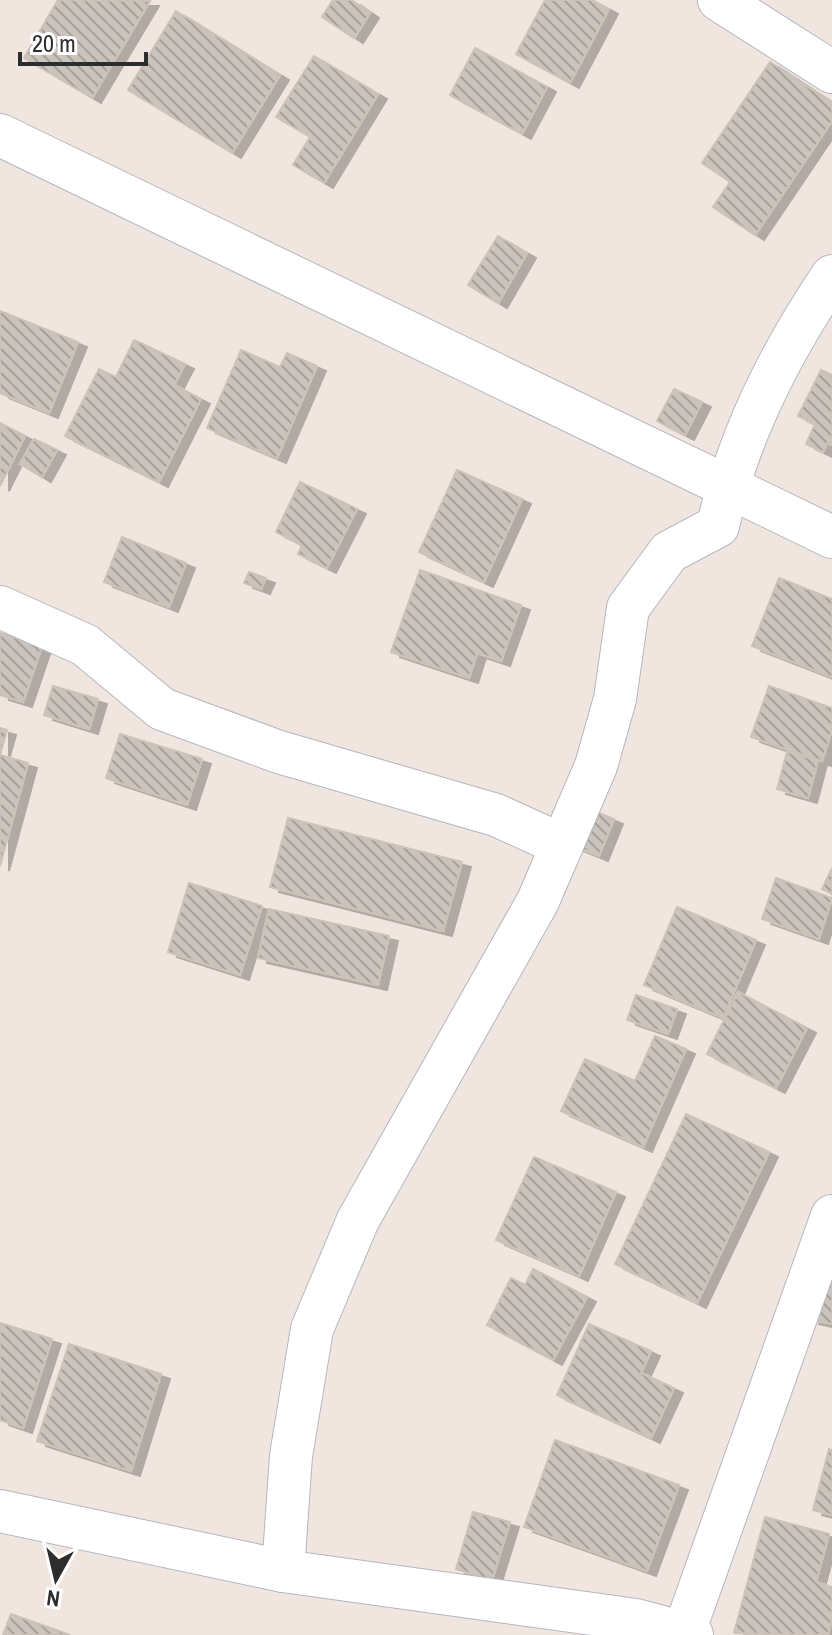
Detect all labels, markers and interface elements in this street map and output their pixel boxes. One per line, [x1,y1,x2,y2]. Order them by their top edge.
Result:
scale bar [20,16,146,66]
text: 20 m [32,27,76,59]
north arrow [16,1539,96,1619]
text: N [45,1583,62,1615]

